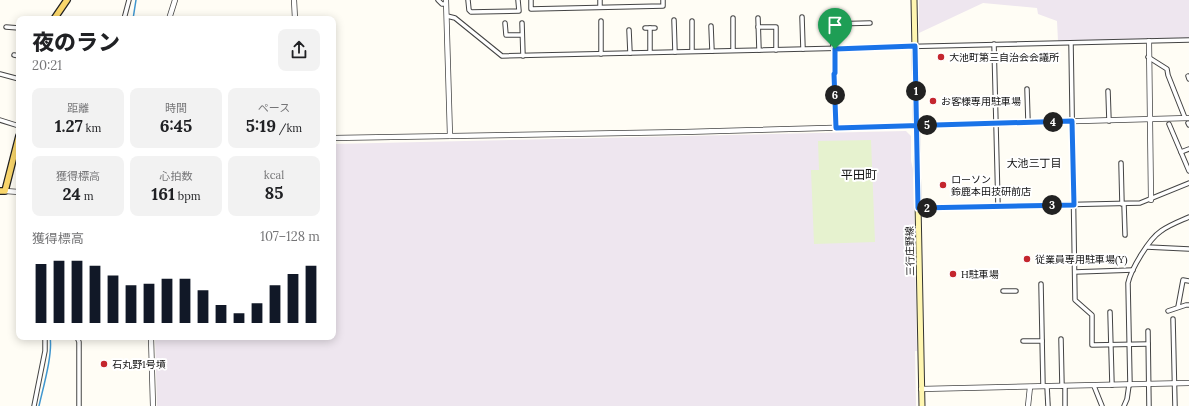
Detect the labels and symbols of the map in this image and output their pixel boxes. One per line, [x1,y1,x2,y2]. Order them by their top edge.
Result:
pin [818,8,852,49]
place label: 大池町第三自治会会議所 [949,51,1059,64]
marker: 大池町第三自治会会議所 [936,52,946,62]
pin: 1 [906,81,926,101]
pin: 6 [825,85,845,105]
place label: お客様専用駐車場 [941,95,1021,108]
marker: お客様専用駐車場 [928,96,938,106]
pin: 4 [1043,112,1063,132]
pin: 5 [917,115,937,135]
district label: 大池三丁目 [1007,156,1062,170]
district label: 平田町 [841,167,877,182]
place label: ローソン 鈴鹿本田技研前店 [951,173,1031,198]
marker: ローソン 鈴鹿本田技研前店 [938,180,948,190]
pin: 3 [1042,195,1062,215]
pin: 2 [917,198,937,218]
street label: 三行庄野線 [903,226,917,276]
place label: 従業員専用駐車場(Y) [1035,253,1127,266]
marker: 従業員専用駐車場(Y) [1022,254,1032,264]
place label: H駐車場 [961,268,999,281]
marker: H駐車場 [948,269,958,279]
place label: 石丸野1号墳 [112,358,166,371]
marker: 石丸野1号墳 [99,359,109,369]

